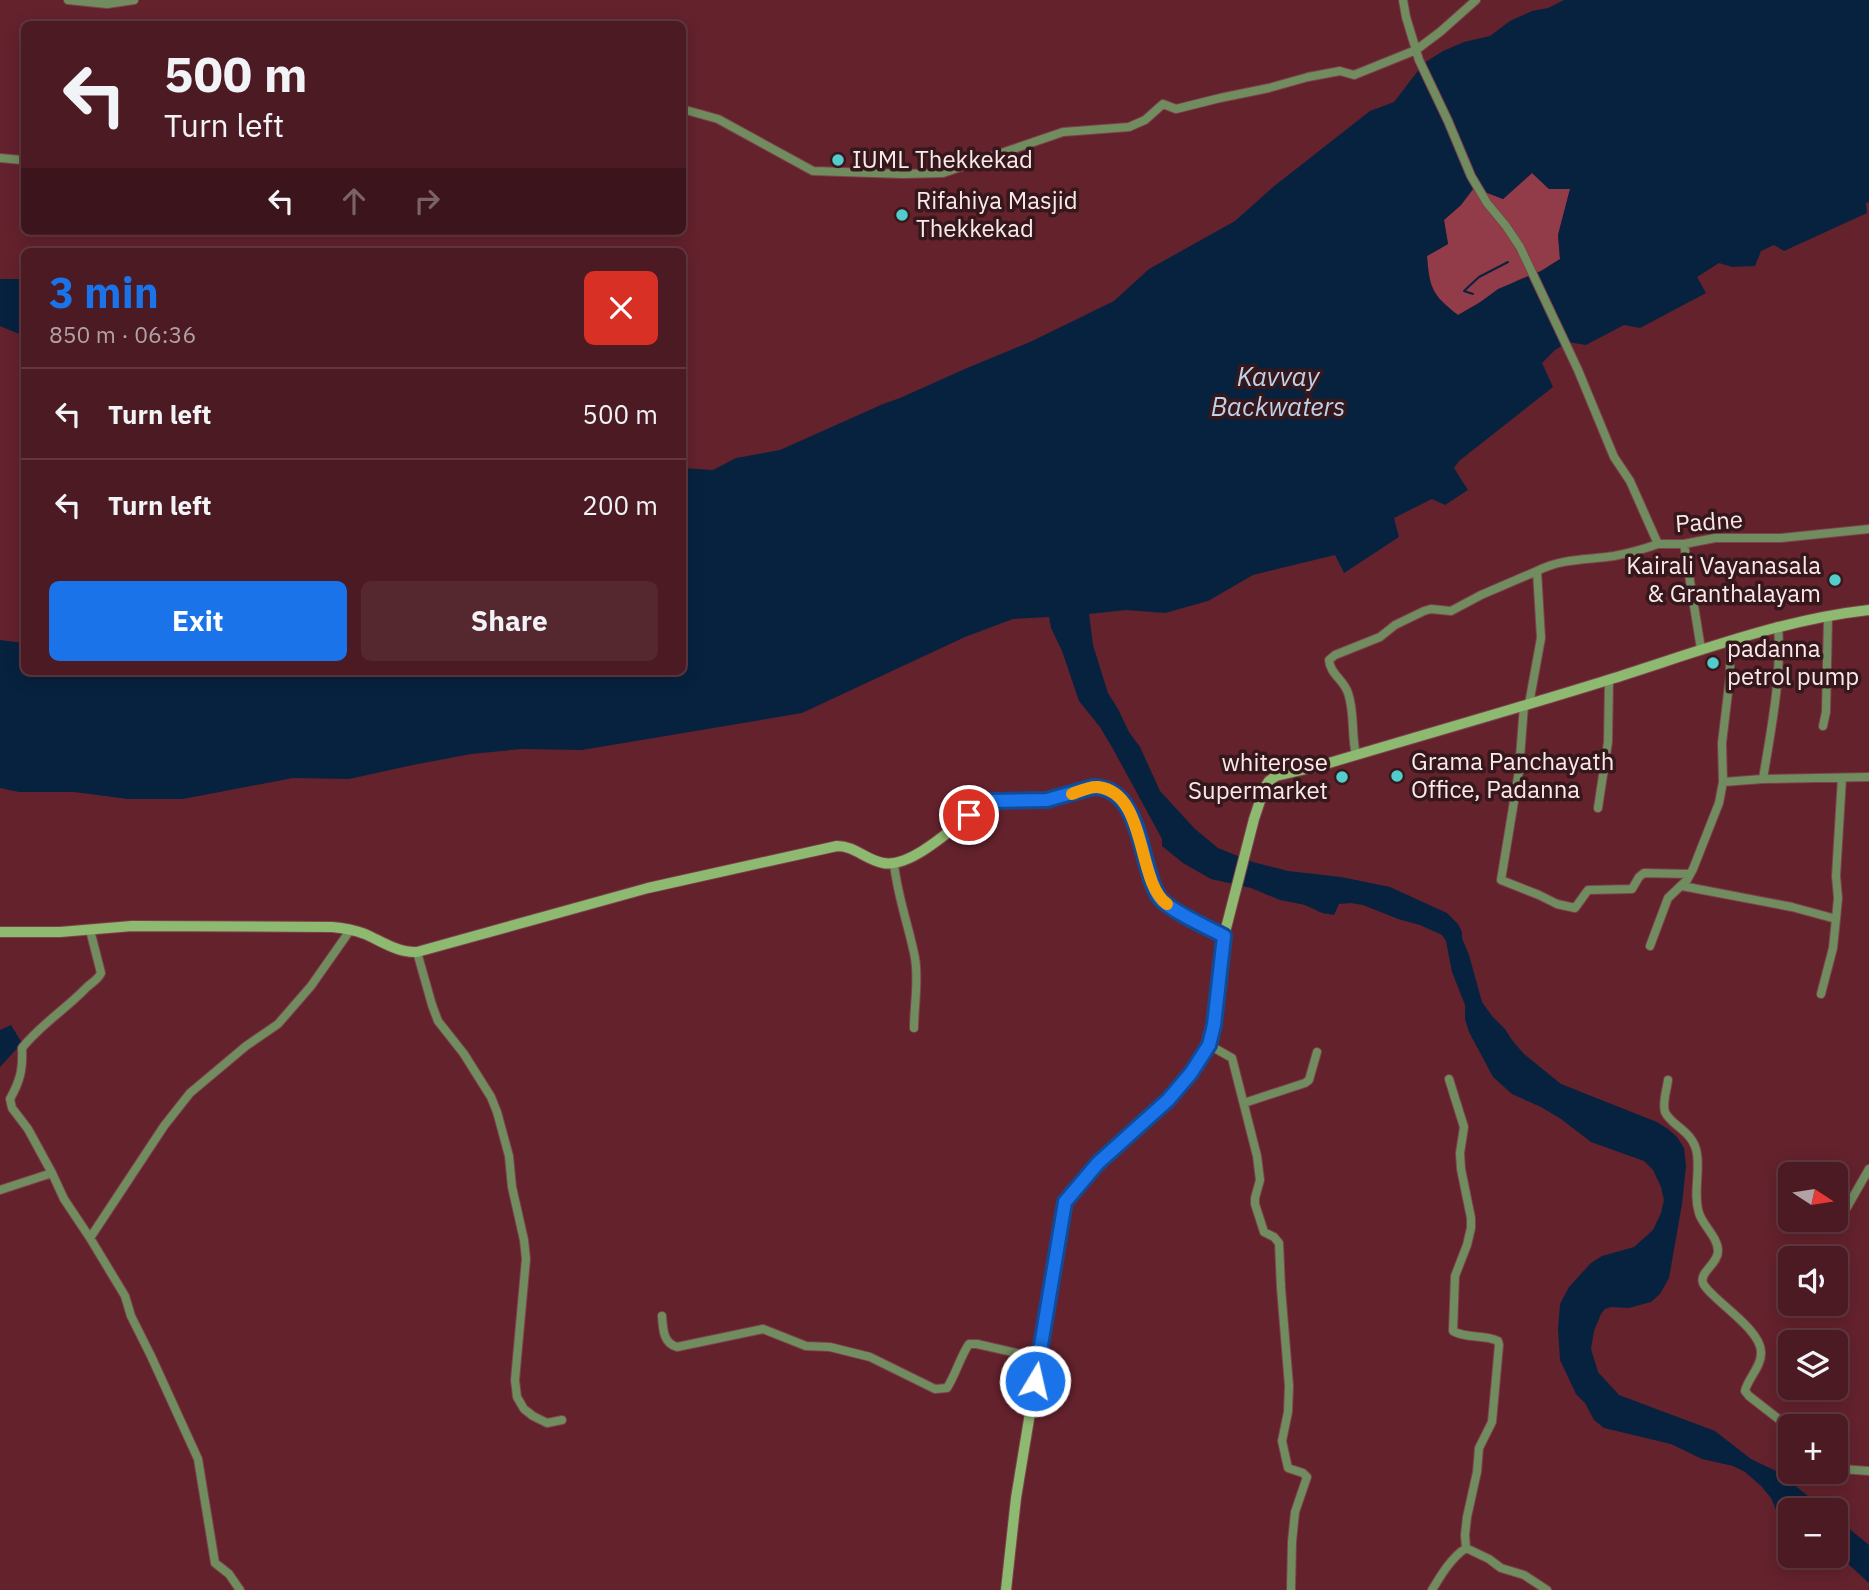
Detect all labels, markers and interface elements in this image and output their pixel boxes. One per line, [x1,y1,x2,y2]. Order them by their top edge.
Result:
text: 500 m [164,42,308,105]
icon: left [49,49,140,140]
text: Turn left [164,104,284,146]
place label: IUML Thekkekad [852,143,1033,175]
marker: IUML Thekkekad [830,152,846,168]
icon: left [262,182,300,220]
icon: ahead [335,182,373,220]
icon: right [408,182,446,220]
place label: Rifahiya Masjid Thekkekad [916,184,1078,244]
marker: Rifahiya Masjid Thekkekad [894,207,910,223]
text: 3 min [49,265,159,320]
button: close [584,271,658,345]
text: 850 m · 06:36 [49,319,196,349]
water label: Kavvay Backwaters [1211,359,1345,423]
icon: left [49,395,87,433]
text: Turn left [108,397,211,431]
text: 500 m [582,397,658,431]
icon: left [49,486,87,524]
text: Turn left [108,488,211,522]
text: 200 m [582,488,658,522]
street label: Padne [1674,503,1744,539]
place label: Kairali Vayanasala & Granthalayam [1626,549,1821,609]
marker: Kairali Vayanasala & Granthalayam [1827,572,1843,588]
button: Exit [49,581,347,661]
button: Share [361,581,658,661]
place label: padanna petrol pump [1727,632,1859,692]
marker: padanna petrol pump [1705,655,1721,671]
place label: Grama Panchayath Office, Padanna [1411,745,1614,805]
place label: whiterose Supermarket [1188,746,1328,806]
marker: Grama Panchayath Office, Padanna [1389,768,1405,784]
marker: whiterose Supermarket [1334,769,1350,785]
pin [939,785,999,845]
icon: arrive [950,796,988,834]
north arrow [1778,1162,1848,1232]
map controls [1778,1162,1848,1568]
button: sound [1778,1246,1848,1316]
button: layers [1778,1330,1848,1400]
position arrow [998,1344,1072,1418]
button: + [1778,1414,1848,1484]
button: − [1778,1498,1848,1568]

